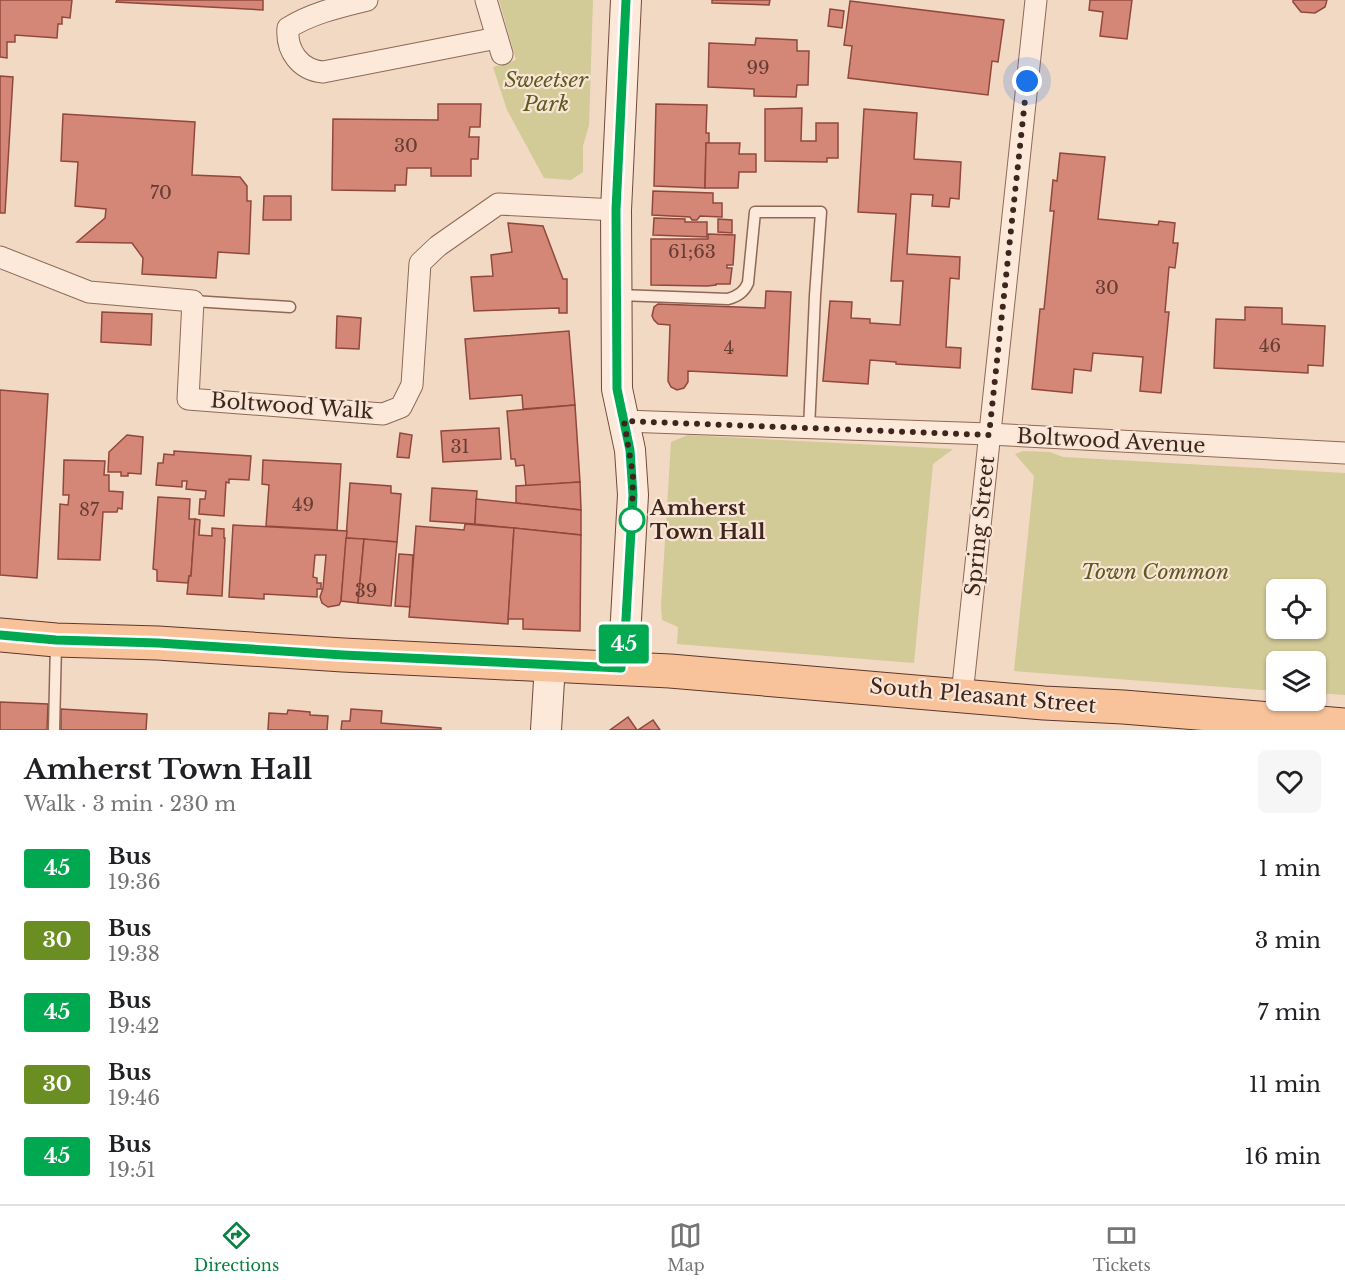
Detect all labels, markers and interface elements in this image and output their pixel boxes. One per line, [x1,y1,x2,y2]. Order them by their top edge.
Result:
house number: 99 [746,57,770,79]
your location [1012,66,1042,96]
park label: Sweetser Park [504,67,589,117]
house number: 30 [394,135,418,157]
house number: 70 [150,182,172,204]
house number: 61;63 [668,241,716,263]
house number: 30 [1095,277,1119,299]
house number: 46 [1259,335,1281,357]
house number: 4 [724,337,734,359]
street label: Boltwood Walk [210,387,374,425]
street label: Boltwood Avenue [1016,423,1206,459]
house number: 31 [450,436,470,458]
street label: Spring Street [960,455,1000,597]
house number: 49 [292,494,314,516]
place label: Amherst Town Hall [649,495,766,545]
house number: 87 [79,499,100,521]
marker: Amherst Town Hall [619,507,645,533]
park label: Town Common [1081,559,1229,585]
map controls [1266,579,1326,711]
button: locate [1266,579,1326,639]
house number: 39 [355,580,377,602]
line badge: 45 [597,624,651,664]
text: 45 [611,631,637,657]
button: layers [1266,651,1326,711]
street label: South Pleasant Street [869,673,1097,719]
button: heart [1258,750,1321,813]
text: Amherst Town Hall [24,752,312,787]
text: Walk · 3 min · 230 m [24,792,236,816]
text: Bus [108,843,151,870]
text: 45 [44,855,70,881]
text: 1 min [1259,855,1321,882]
text: 19:36 [108,870,161,894]
text: Bus [108,915,151,942]
text: 30 [42,927,72,953]
text: 3 min [1255,927,1321,954]
text: 19:38 [108,942,160,966]
text: Bus [108,987,151,1014]
text: 45 [44,999,70,1025]
text: 7 min [1257,999,1321,1026]
text: 19:42 [108,1014,160,1038]
text: Bus [108,1059,151,1086]
text: 30 [42,1071,72,1097]
text: 11 min [1249,1071,1321,1098]
text: 19:46 [108,1086,160,1110]
text: Bus [108,1131,151,1158]
text: 45 [44,1143,70,1169]
text: 16 min [1244,1143,1321,1170]
text: 19:51 [108,1158,156,1182]
tab: Directions [194,1219,279,1275]
tab: Map [667,1219,705,1275]
tab: Tickets [1093,1219,1151,1275]

